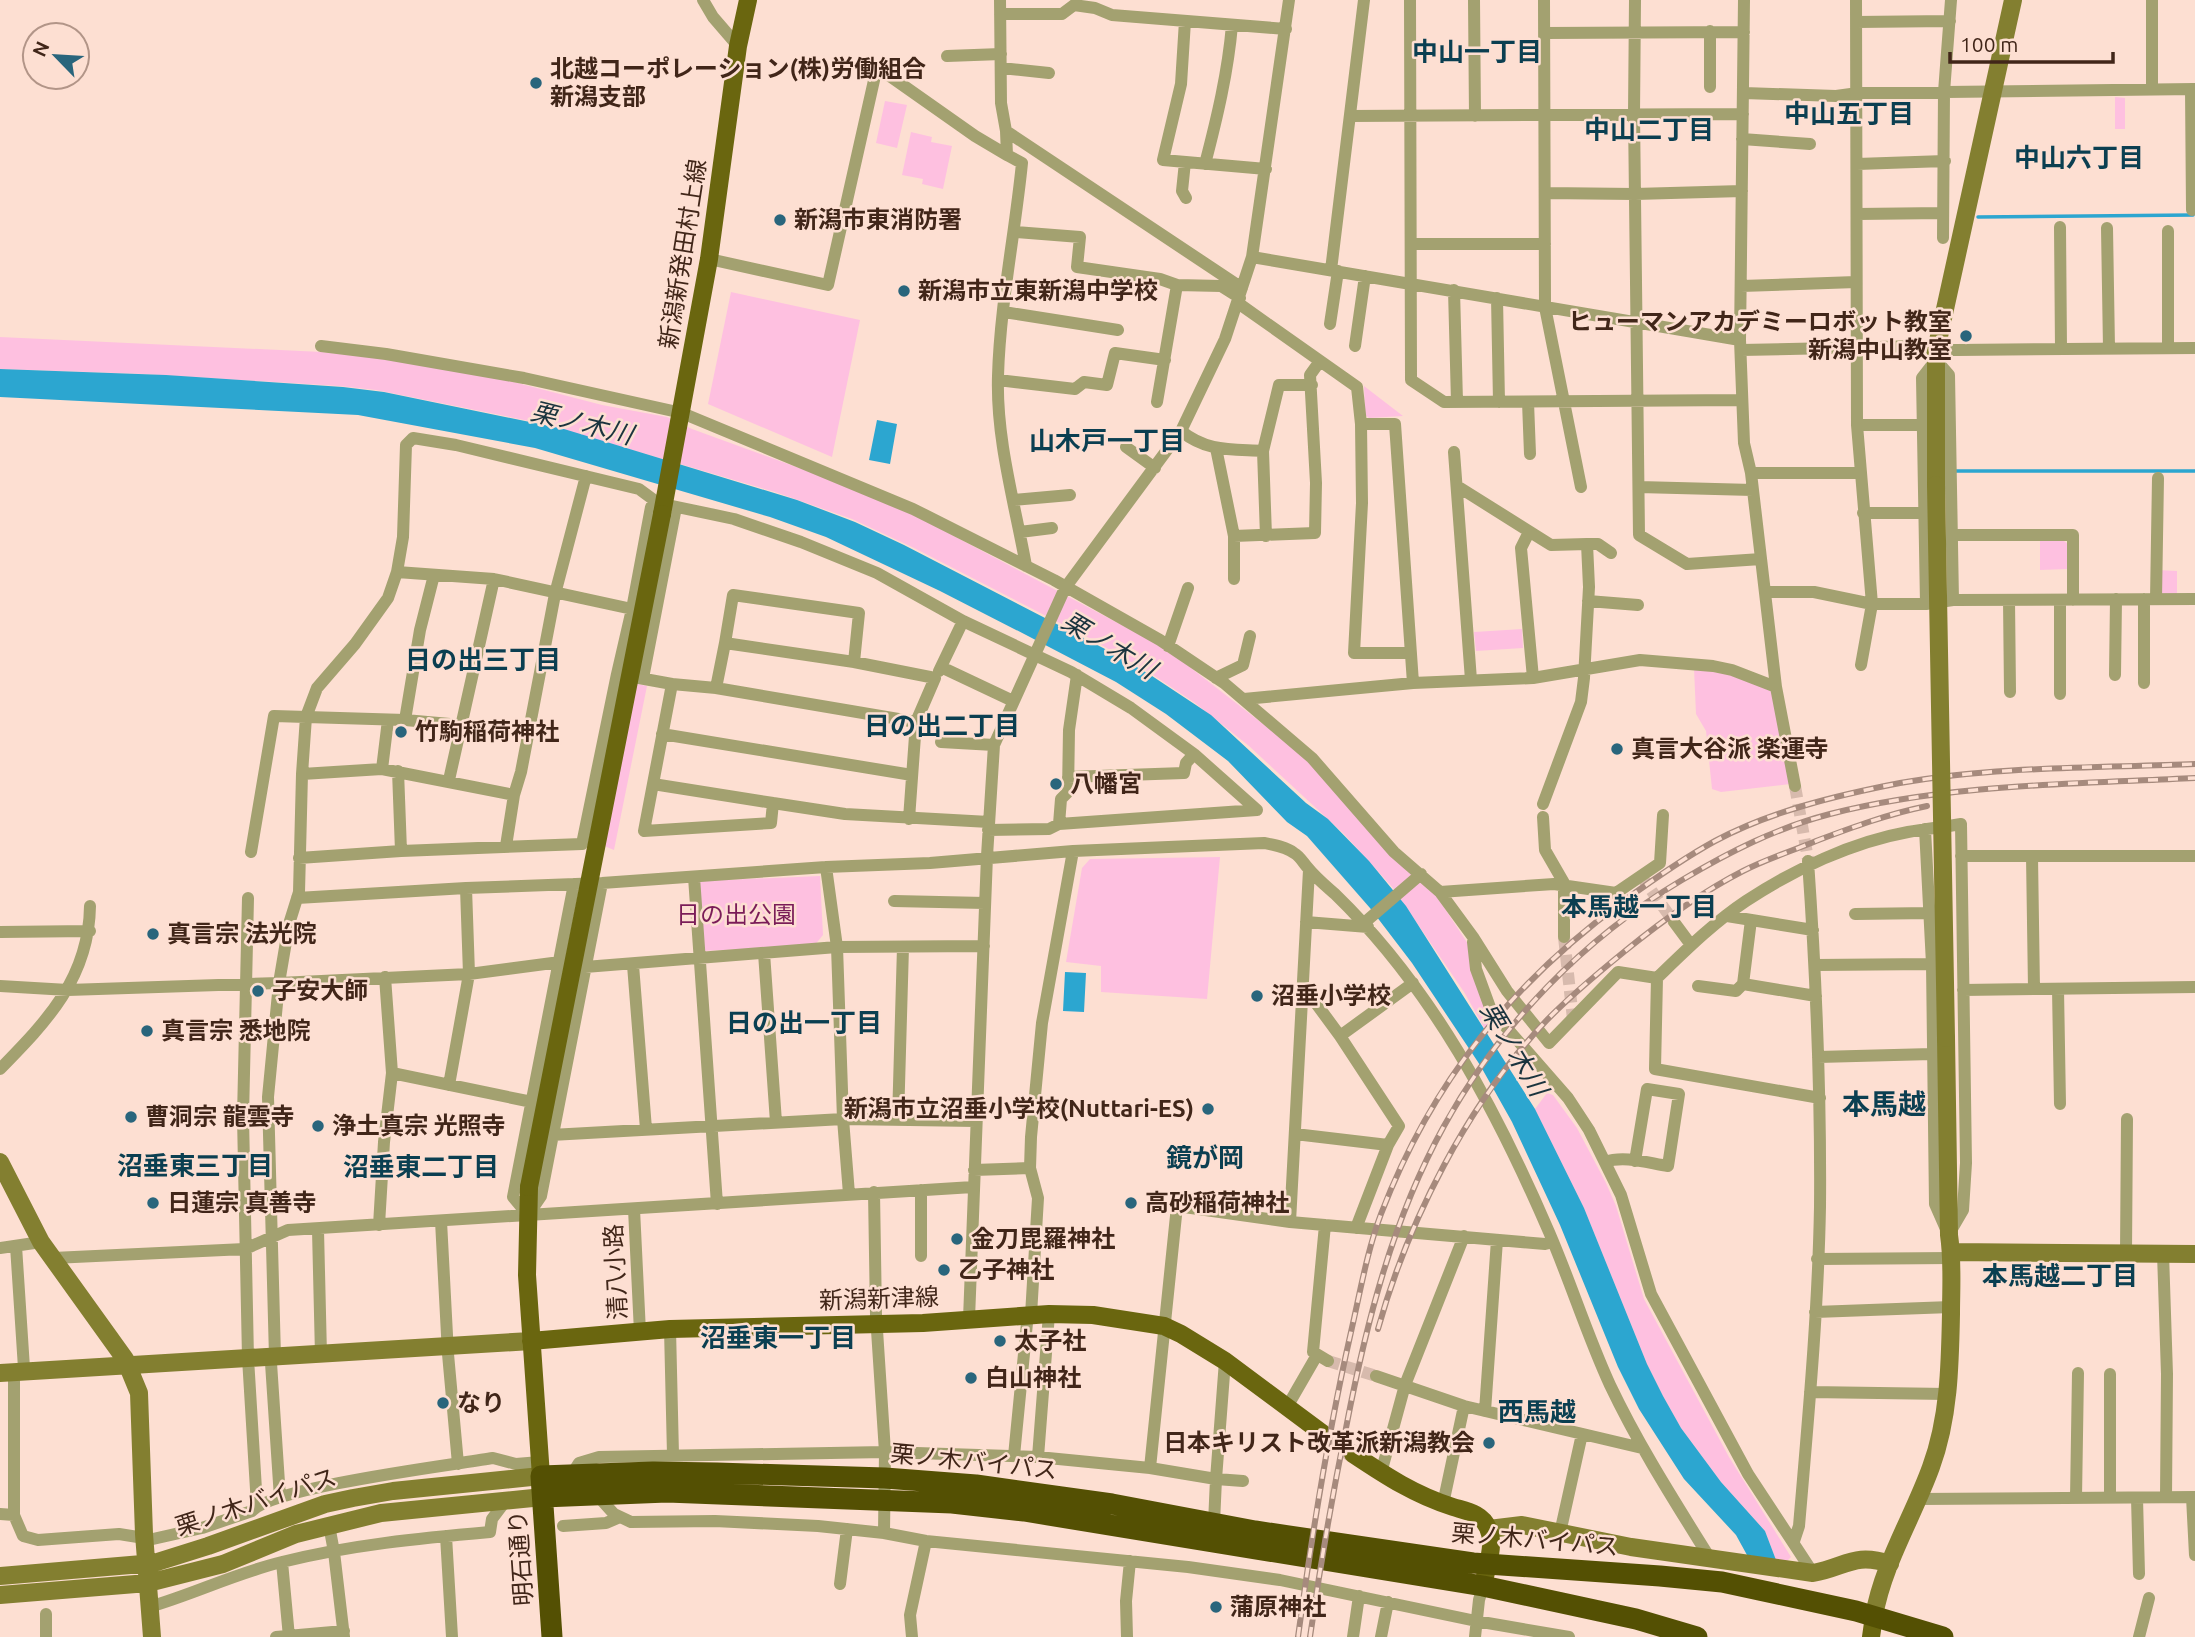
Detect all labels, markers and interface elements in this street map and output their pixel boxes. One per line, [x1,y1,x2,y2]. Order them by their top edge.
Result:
north arrow [21,21,91,91]
scale bar [1950,21,2113,65]
text: 100 m [1960,32,2018,56]
district label: 中山一丁目 [1412,37,1542,66]
text: N [28,38,54,60]
place label: 北越コーポレーション(株)労働組合 新潟支部 [550,55,926,110]
marker: 北越コーポレーション(株)労働組合 新潟支部 [528,75,544,91]
district label: 中山五丁目 [1784,99,1914,128]
district label: 中山二丁目 [1584,115,1714,144]
district label: 中山六丁目 [2014,143,2144,172]
street label: 新潟新発田村上線 [654,157,711,351]
place label: 新潟市東消防署 [794,206,962,233]
marker: 新潟市東消防署 [772,212,788,228]
place label: 新潟市立東新潟中学校 [918,277,1158,304]
marker: 新潟市立東新潟中学校 [896,283,912,299]
place label: ヒューマンアカデミーロボット教室 新潟中山教室 [1568,308,1952,363]
marker: ヒューマンアカデミーロボット教室 新潟中山教室 [1958,328,1974,344]
water label: 栗ノ木川 [528,396,639,450]
district label: 山木戸一丁目 [1029,426,1185,455]
water label: 栗ノ木川 [1057,605,1164,685]
district label: 日の出三丁目 [405,645,561,674]
district label: 日の出二丁目 [864,711,1020,740]
place label: 竹駒稲荷神社 [415,718,559,745]
marker: 竹駒稲荷神社 [393,724,409,740]
place label: 真言大谷派 楽運寺 [1631,735,1829,762]
marker: 真言大谷派 楽運寺 [1609,741,1625,757]
place label: 八幡宮 [1070,770,1142,797]
marker: 八幡宮 [1048,776,1064,792]
district label: 本馬越一丁目 [1561,892,1717,921]
park label: 日の出公園 [676,901,796,928]
place label: 真言宗 法光院 [167,920,317,947]
marker: 真言宗 法光院 [145,926,161,942]
place label: 子安大師 [272,977,368,1004]
place label: 沼垂小学校 [1271,982,1391,1009]
marker: 子安大師 [250,983,266,999]
marker: 沼垂小学校 [1249,988,1265,1004]
water label: 栗ノ木川 [1475,997,1555,1103]
district label: 日の出一丁目 [726,1008,882,1037]
place label: 真言宗 悉地院 [161,1017,311,1044]
marker: 真言宗 悉地院 [139,1023,155,1039]
district label: 本馬越 [1842,1088,1926,1119]
place label: 新潟市立沼垂小学校(Nuttari-ES) [844,1095,1194,1122]
marker: 新潟市立沼垂小学校(Nuttari-ES) [1200,1101,1216,1117]
place label: 曹洞宗 龍雲寺 [145,1103,295,1130]
marker: 曹洞宗 龍雲寺 [123,1109,139,1125]
place label: 浄土真宗 光照寺 [332,1112,506,1139]
marker: 浄土真宗 光照寺 [310,1118,326,1134]
district label: 鏡が岡 [1166,1143,1244,1172]
district label: 沼垂東三丁目 [117,1151,273,1180]
district label: 沼垂東二丁目 [343,1152,499,1181]
place label: 日蓮宗 真善寺 [167,1189,317,1216]
place label: 高砂稲荷神社 [1145,1189,1289,1216]
marker: 日蓮宗 真善寺 [145,1195,161,1211]
marker: 高砂稲荷神社 [1123,1195,1139,1211]
street label: 清八小路 [600,1223,631,1321]
place label: 金刀毘羅神社 [971,1225,1115,1252]
marker: 金刀毘羅神社 [949,1231,965,1247]
place label: 乙子神社 [958,1256,1054,1283]
district label: 本馬越二丁目 [1982,1261,2138,1290]
marker: 乙子神社 [936,1262,952,1278]
street label: 新潟新津線 [819,1283,939,1314]
district label: 沼垂東一丁目 [700,1323,856,1352]
place label: 太子社 [1014,1327,1086,1354]
marker: 太子社 [992,1333,1008,1349]
place label: 白山神社 [985,1364,1081,1391]
marker: 白山神社 [963,1370,979,1386]
place label: なり [457,1389,505,1416]
marker: なり [435,1395,451,1411]
district label: 西馬越 [1498,1397,1576,1426]
place label: 日本キリスト改革派新潟教会 [1163,1429,1475,1456]
marker: 日本キリスト改革派新潟教会 [1481,1435,1497,1451]
street label: 栗ノ木バイパス [889,1439,1059,1484]
street label: 栗ノ木バイパス [172,1463,340,1540]
street label: 明石通り [504,1509,537,1607]
street label: 栗ノ木バイパス [1450,1519,1620,1560]
place label: 蒲原神社 [1230,1593,1326,1620]
marker: 蒲原神社 [1208,1599,1224,1615]

